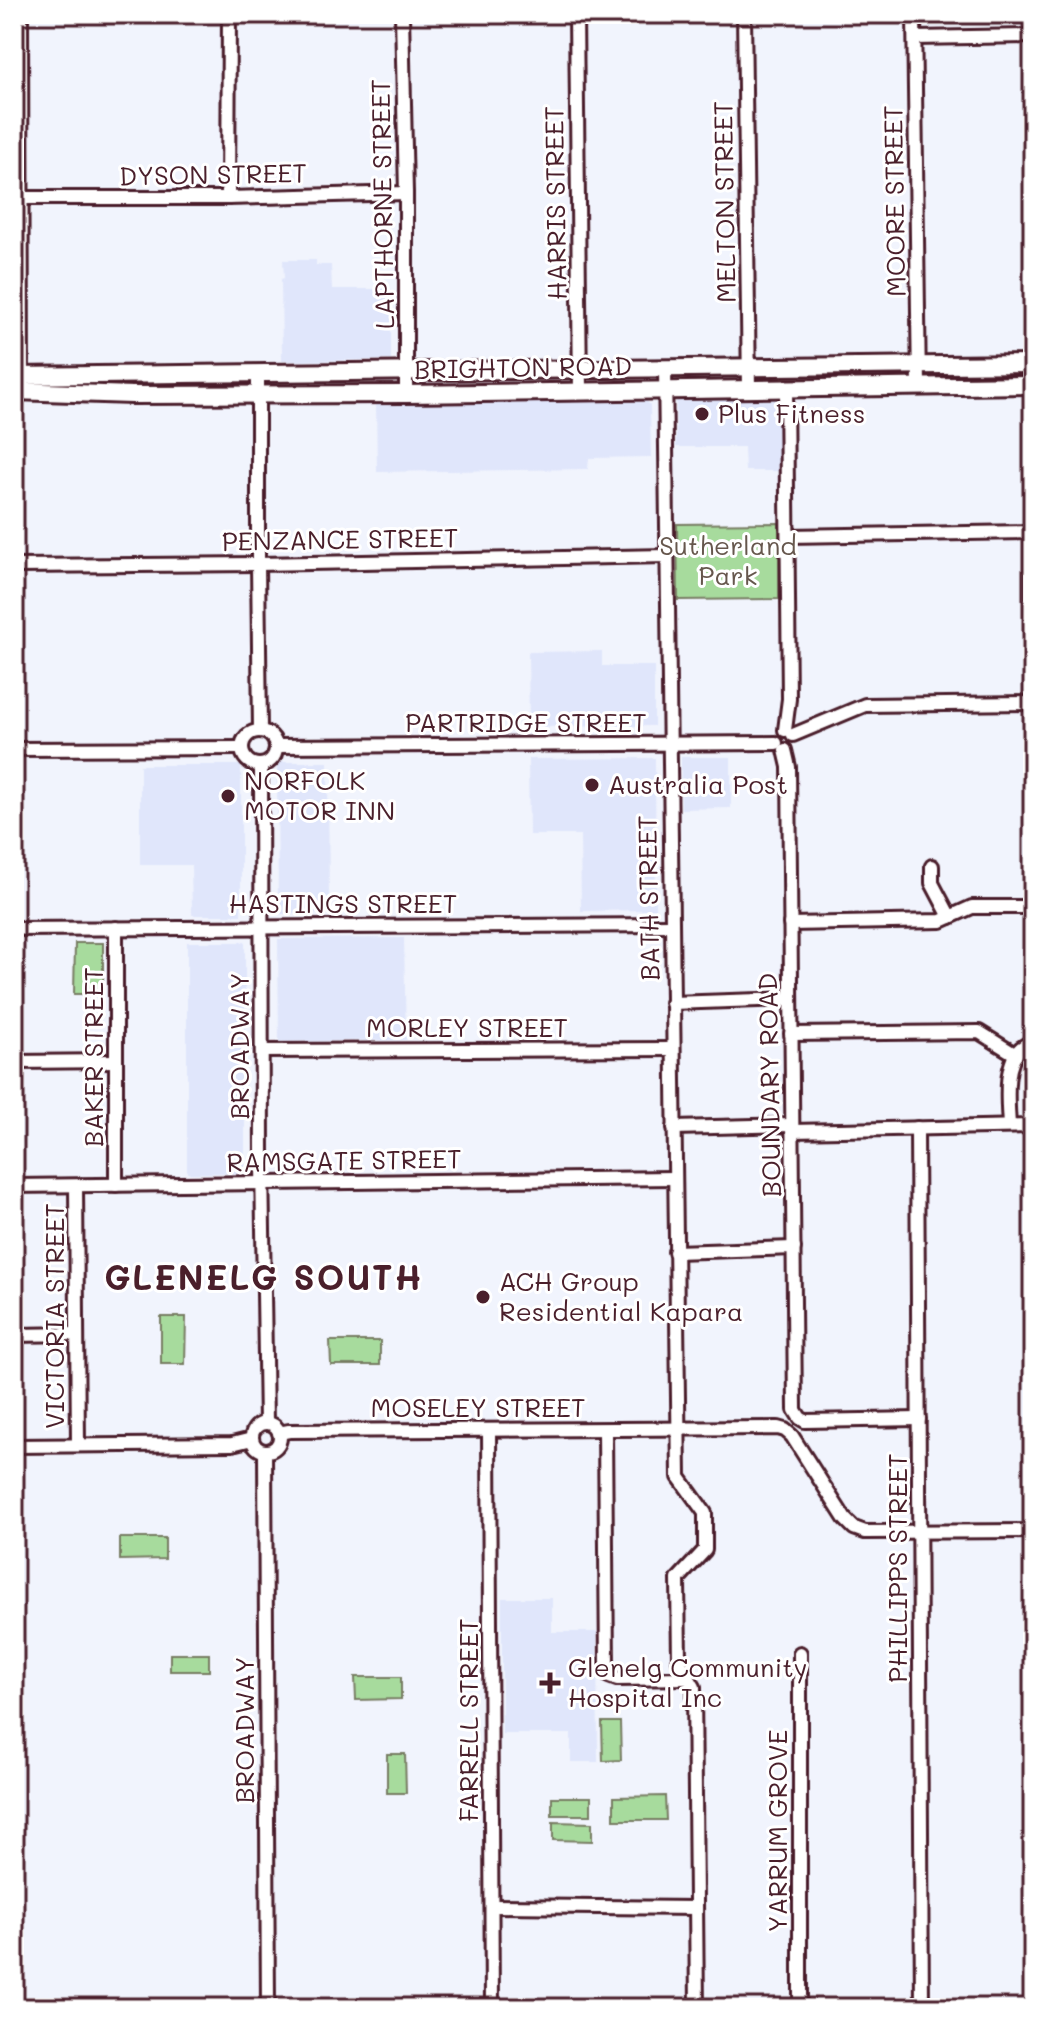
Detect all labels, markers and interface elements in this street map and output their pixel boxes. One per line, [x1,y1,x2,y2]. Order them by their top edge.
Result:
street label: LAPTHORNE STREET [363,79,401,329]
street label: MELTON STREET [705,101,743,303]
street label: MOORE STREET [875,105,913,297]
street label: HARRIS STREET [536,106,574,300]
street label: DYSON STREET [119,155,307,193]
street label: BRIGHTON ROAD [414,348,632,386]
place label: Plus Fitness [718,396,865,430]
marker: Plus Fitness [693,405,711,423]
street label: PENZANCE STREET [221,520,459,558]
park label: Sutherland Park [659,528,797,592]
street label: PARTRIDGE STREET [405,705,647,739]
place label: NORFOLK MOTOR INN [244,763,395,827]
place label: Australia Post [608,767,788,801]
marker: Australia Post [583,776,601,794]
marker: NORFOLK MOTOR INN [219,787,237,805]
street label: BATH STREET [630,815,666,981]
street label: HASTINGS STREET [229,886,457,920]
street label: BAKER STREET [76,967,110,1147]
street label: BROADWAY [222,972,256,1120]
street label: BOUNDARY ROAD [750,973,788,1197]
street label: MORLEY STREET [366,1010,568,1044]
street label: RAMSGATE STREET [226,1141,462,1179]
street label: VICTORIA STREET [37,1203,71,1429]
district label: GLENELG SOUTH [104,1254,424,1299]
place label: ACH Group Residential Kapara [499,1264,743,1328]
marker: ACH Group Residential Kapara [474,1288,492,1306]
street label: MOSELEY STREET [371,1390,585,1424]
street label: PHILLIPPS STREET [880,1453,914,1683]
street label: FARRELL STREET [451,1618,485,1822]
place label: Glenelg Community Hospital Inc [568,1650,807,1714]
street label: BROADWAY [227,1656,261,1804]
marker: Glenelg Community Hospital Inc [539,1672,561,1694]
street label: YARRUM GROVE [760,1730,794,1932]

